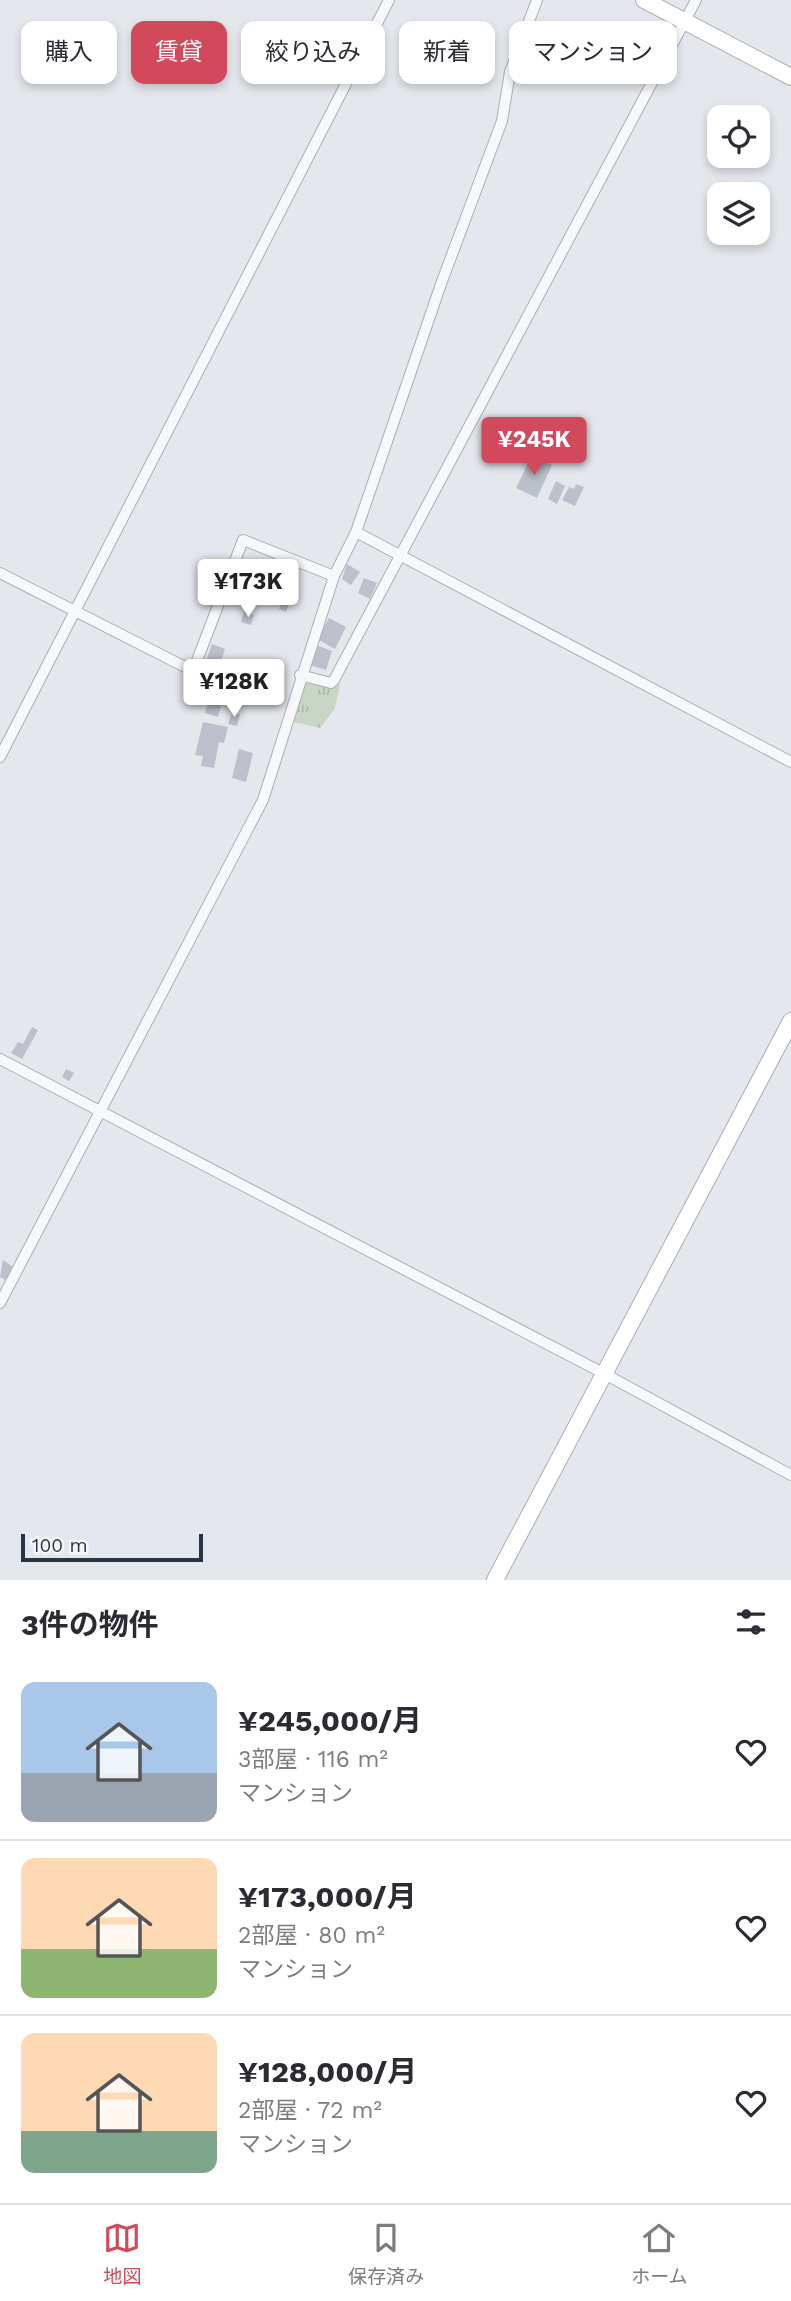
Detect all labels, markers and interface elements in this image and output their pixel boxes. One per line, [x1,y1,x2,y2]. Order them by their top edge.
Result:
chip: 購入 [21,21,117,84]
chip: 賃貸 [131,21,227,84]
chip: 絞り込み [241,21,385,84]
chip: 新着 [399,21,495,84]
chip: マンション [509,21,677,84]
map controls [707,105,770,245]
button: locate [707,105,770,168]
button: layers [707,182,770,245]
pin: ¥245K [485,418,583,477]
text: ¥245K [498,426,570,453]
pin: ¥173K [199,560,297,619]
text: ¥173K [214,568,282,595]
pin: ¥128K [185,660,283,719]
text: ¥128K [199,668,269,695]
scale bar [21,1531,203,1563]
text: 100 m [32,1534,88,1557]
icon: filters [732,1603,770,1641]
text: 3件の物件 [21,1607,159,1642]
text: ¥245,000/月 [238,1703,422,1738]
icon: home [77,1710,161,1794]
icon: heart [732,1733,770,1771]
text: 3部屋 · 116 m² [238,1746,388,1773]
text: マンション [238,1780,353,1807]
text: ¥173,000/月 [238,1879,417,1914]
icon: home [77,1886,161,1970]
icon: heart [732,1909,770,1947]
text: 2部屋 · 80 m² [238,1922,385,1949]
text: マンション [238,1956,353,1983]
text: ¥128,000/月 [238,2054,417,2089]
icon: home [77,2061,161,2145]
icon: heart [732,2084,770,2122]
text: 2部屋 · 72 m² [238,2097,382,2124]
text: マンション [238,2131,353,2158]
tab: 地図 [103,2219,141,2288]
tab: 保存済み [348,2219,424,2288]
tab: ホーム [631,2219,688,2288]

